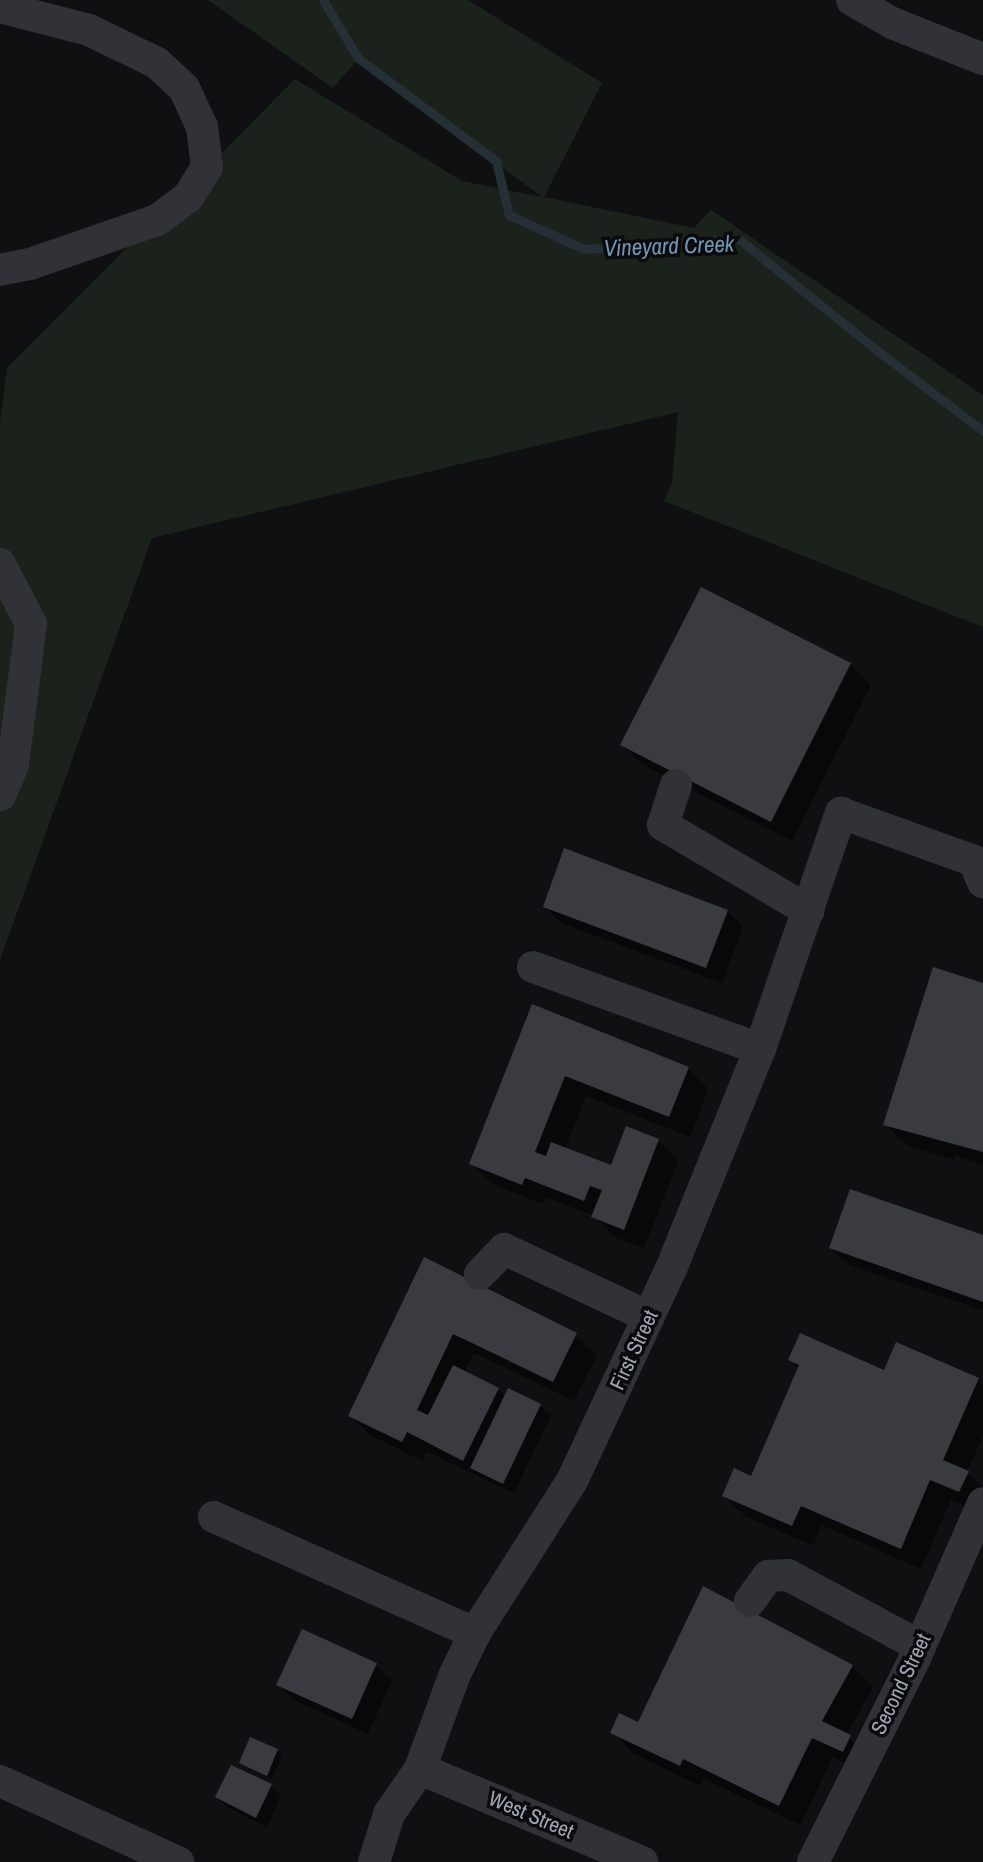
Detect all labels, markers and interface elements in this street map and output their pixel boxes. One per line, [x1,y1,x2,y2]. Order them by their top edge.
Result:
water label: Vineyard Creek [603,230,735,262]
street label: First Street [605,1306,663,1394]
street label: Second Street [866,1629,936,1739]
street label: West Street [485,1786,577,1844]

